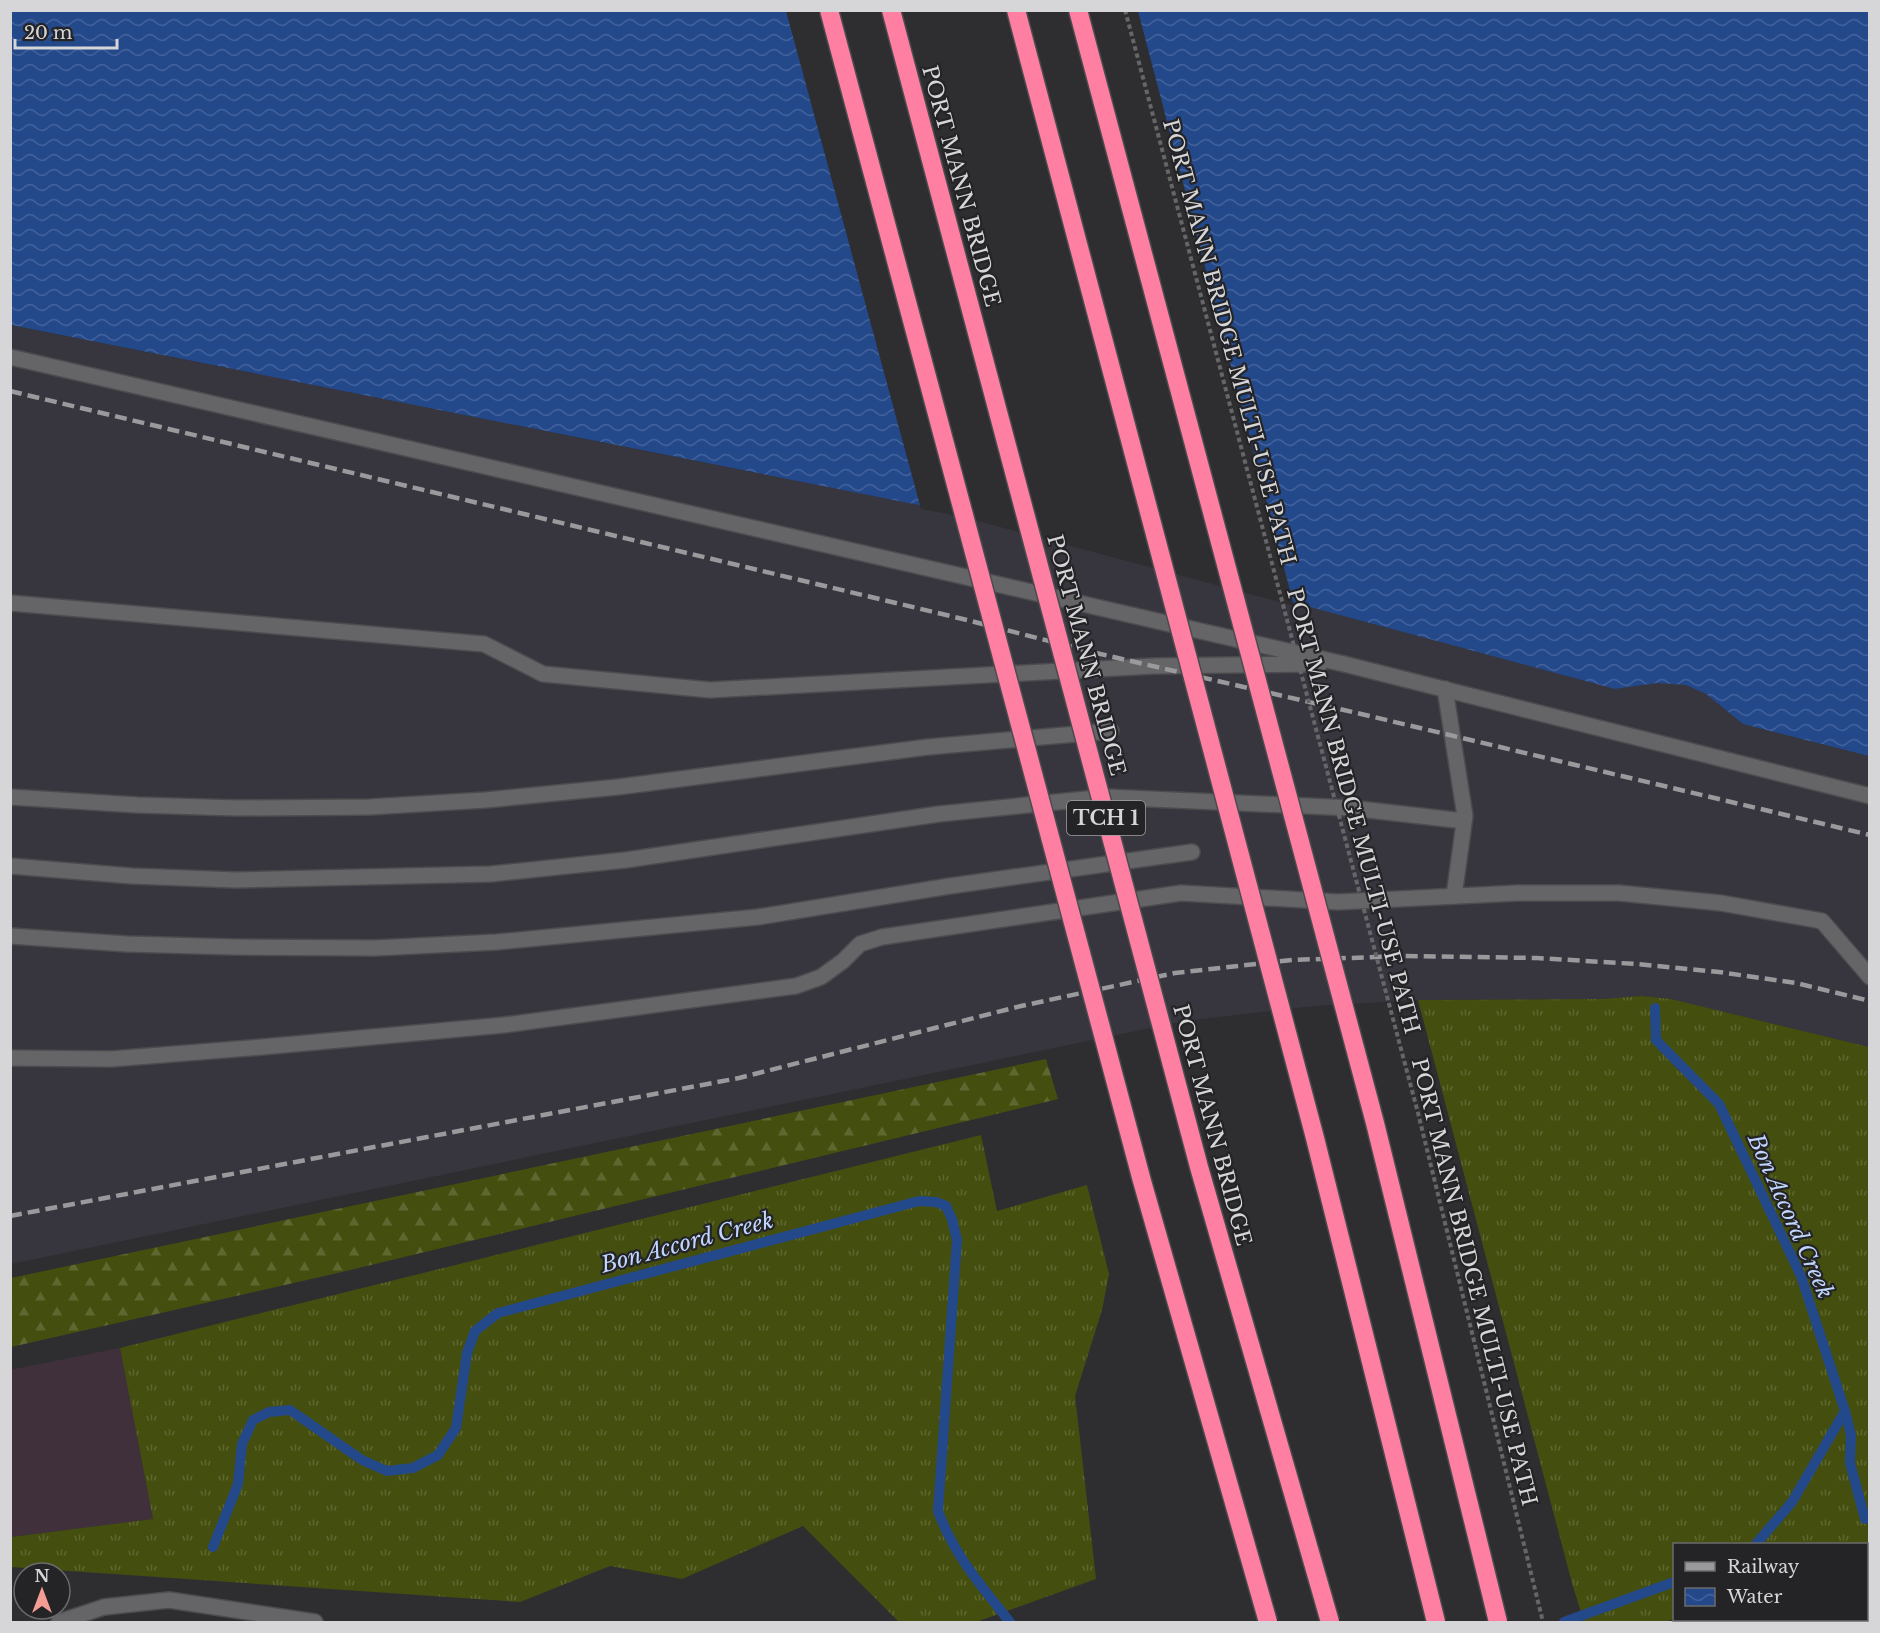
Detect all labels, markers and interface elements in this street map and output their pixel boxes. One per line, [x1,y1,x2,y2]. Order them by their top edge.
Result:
scale bar [15,12,117,50]
text: 20 m [24,22,72,44]
street label: PORT MANN BRIDGE [916,63,1006,309]
street label: PORT MANN BRIDGE MULTI-USE PATH [1157,116,1301,568]
street label: PORT MANN BRIDGE [1041,532,1131,778]
street label: PORT MANN BRIDGE MULTI-USE PATH [1281,585,1425,1037]
road number: TCH 1 [1067,801,1145,835]
street label: PORT MANN BRIDGE [1167,1002,1257,1248]
street label: PORT MANN BRIDGE MULTI-USE PATH [1406,1055,1542,1509]
water label: Bon Accord Creek [1742,1129,1839,1303]
water label: Bon Accord Creek [597,1206,776,1279]
legend [1673,1543,1868,1621]
text: Railway [1727,1556,1800,1578]
north arrow [12,1561,72,1621]
text: N [34,1566,50,1586]
text: Water [1726,1586,1783,1608]

